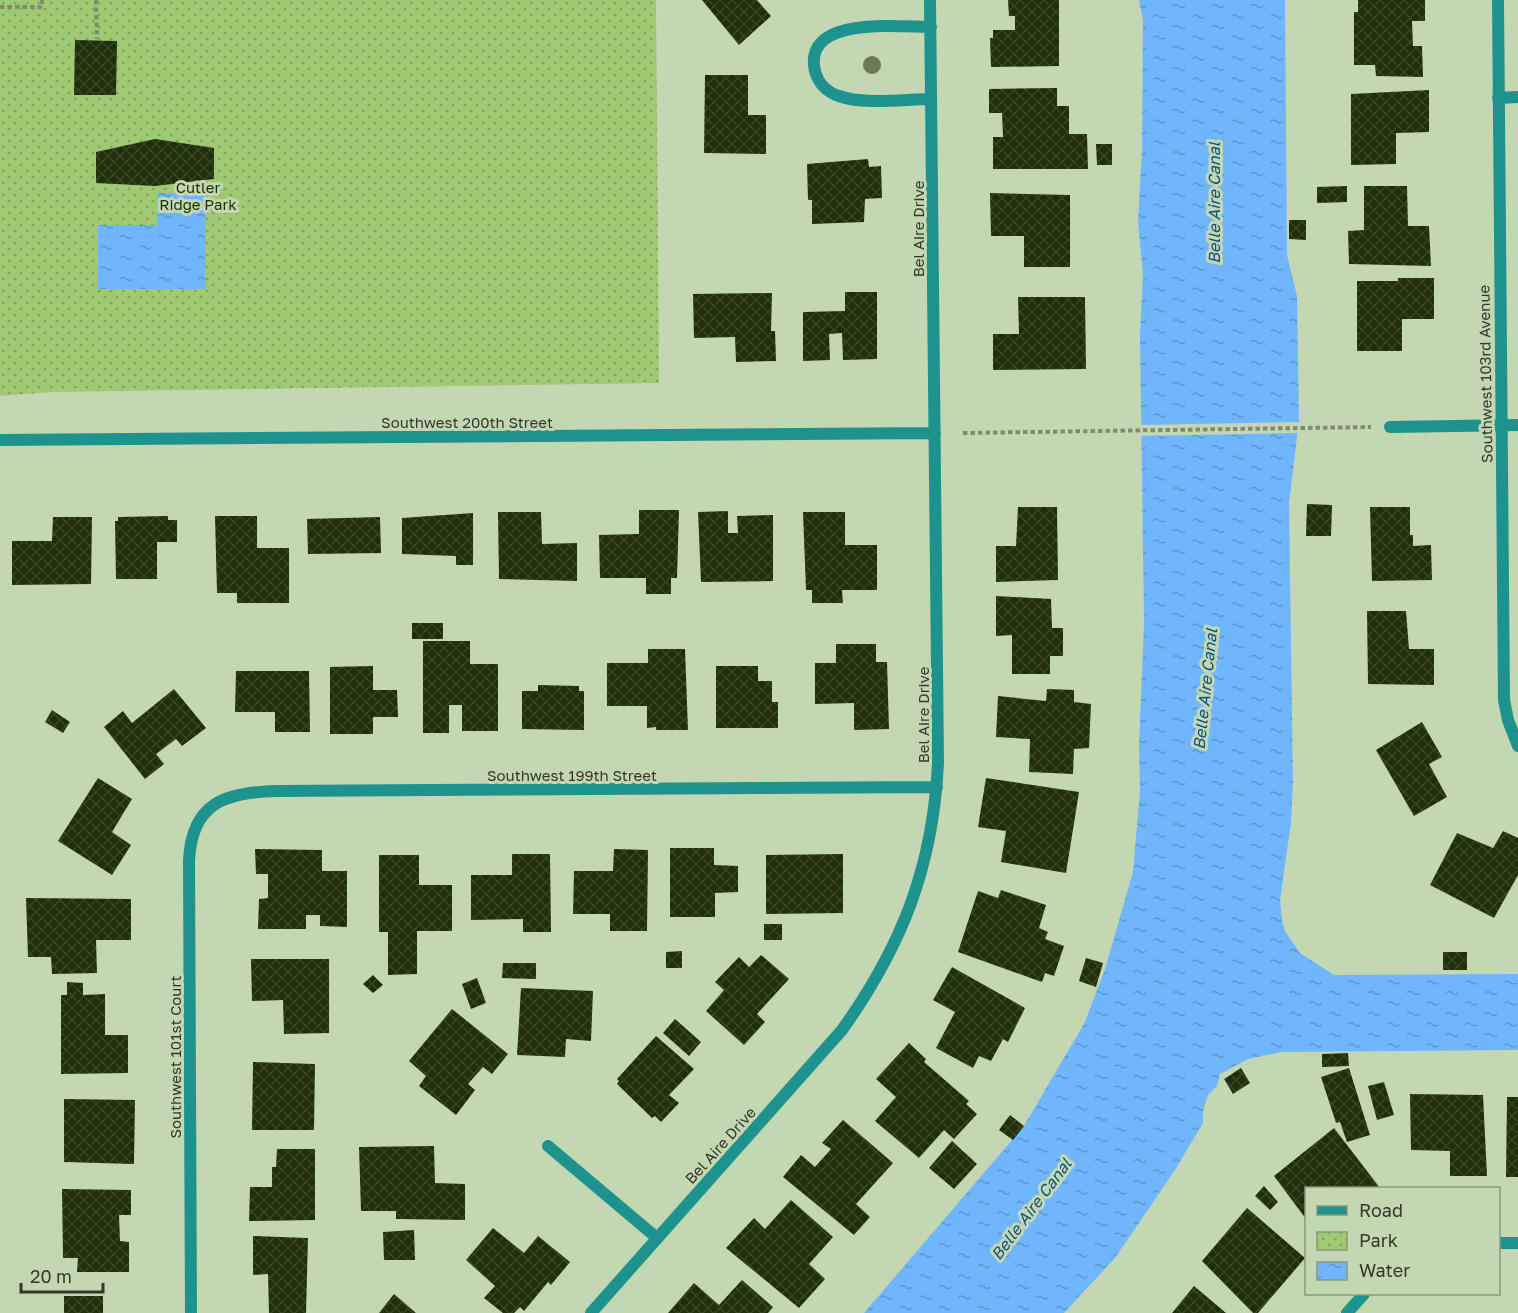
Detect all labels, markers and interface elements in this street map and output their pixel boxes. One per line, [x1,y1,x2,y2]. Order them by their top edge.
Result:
water label: Belle Aire Canal [1204,141,1224,264]
park label: Cutler Ridge Park [159,178,237,213]
street label: Bel Aire Drive [909,180,927,277]
street label: Southwest 103rd Avenue [1474,285,1496,463]
street label: Southwest 200th Street [381,413,553,431]
water label: Belle Aire Canal [1189,627,1221,751]
street label: Bel Aire Drive [914,666,932,763]
street label: Southwest 199th Street [487,766,657,784]
street label: Southwest 101st Court [166,975,184,1139]
street label: Bel Aire Drive [681,1103,759,1187]
water label: Belle Aire Canal [986,1154,1076,1264]
legend [1305,1187,1500,1295]
text: Road [1359,1199,1403,1221]
text: Park [1359,1229,1398,1251]
scale bar [21,1256,104,1294]
text: Water [1359,1259,1410,1281]
text: 20 m [30,1265,72,1287]

